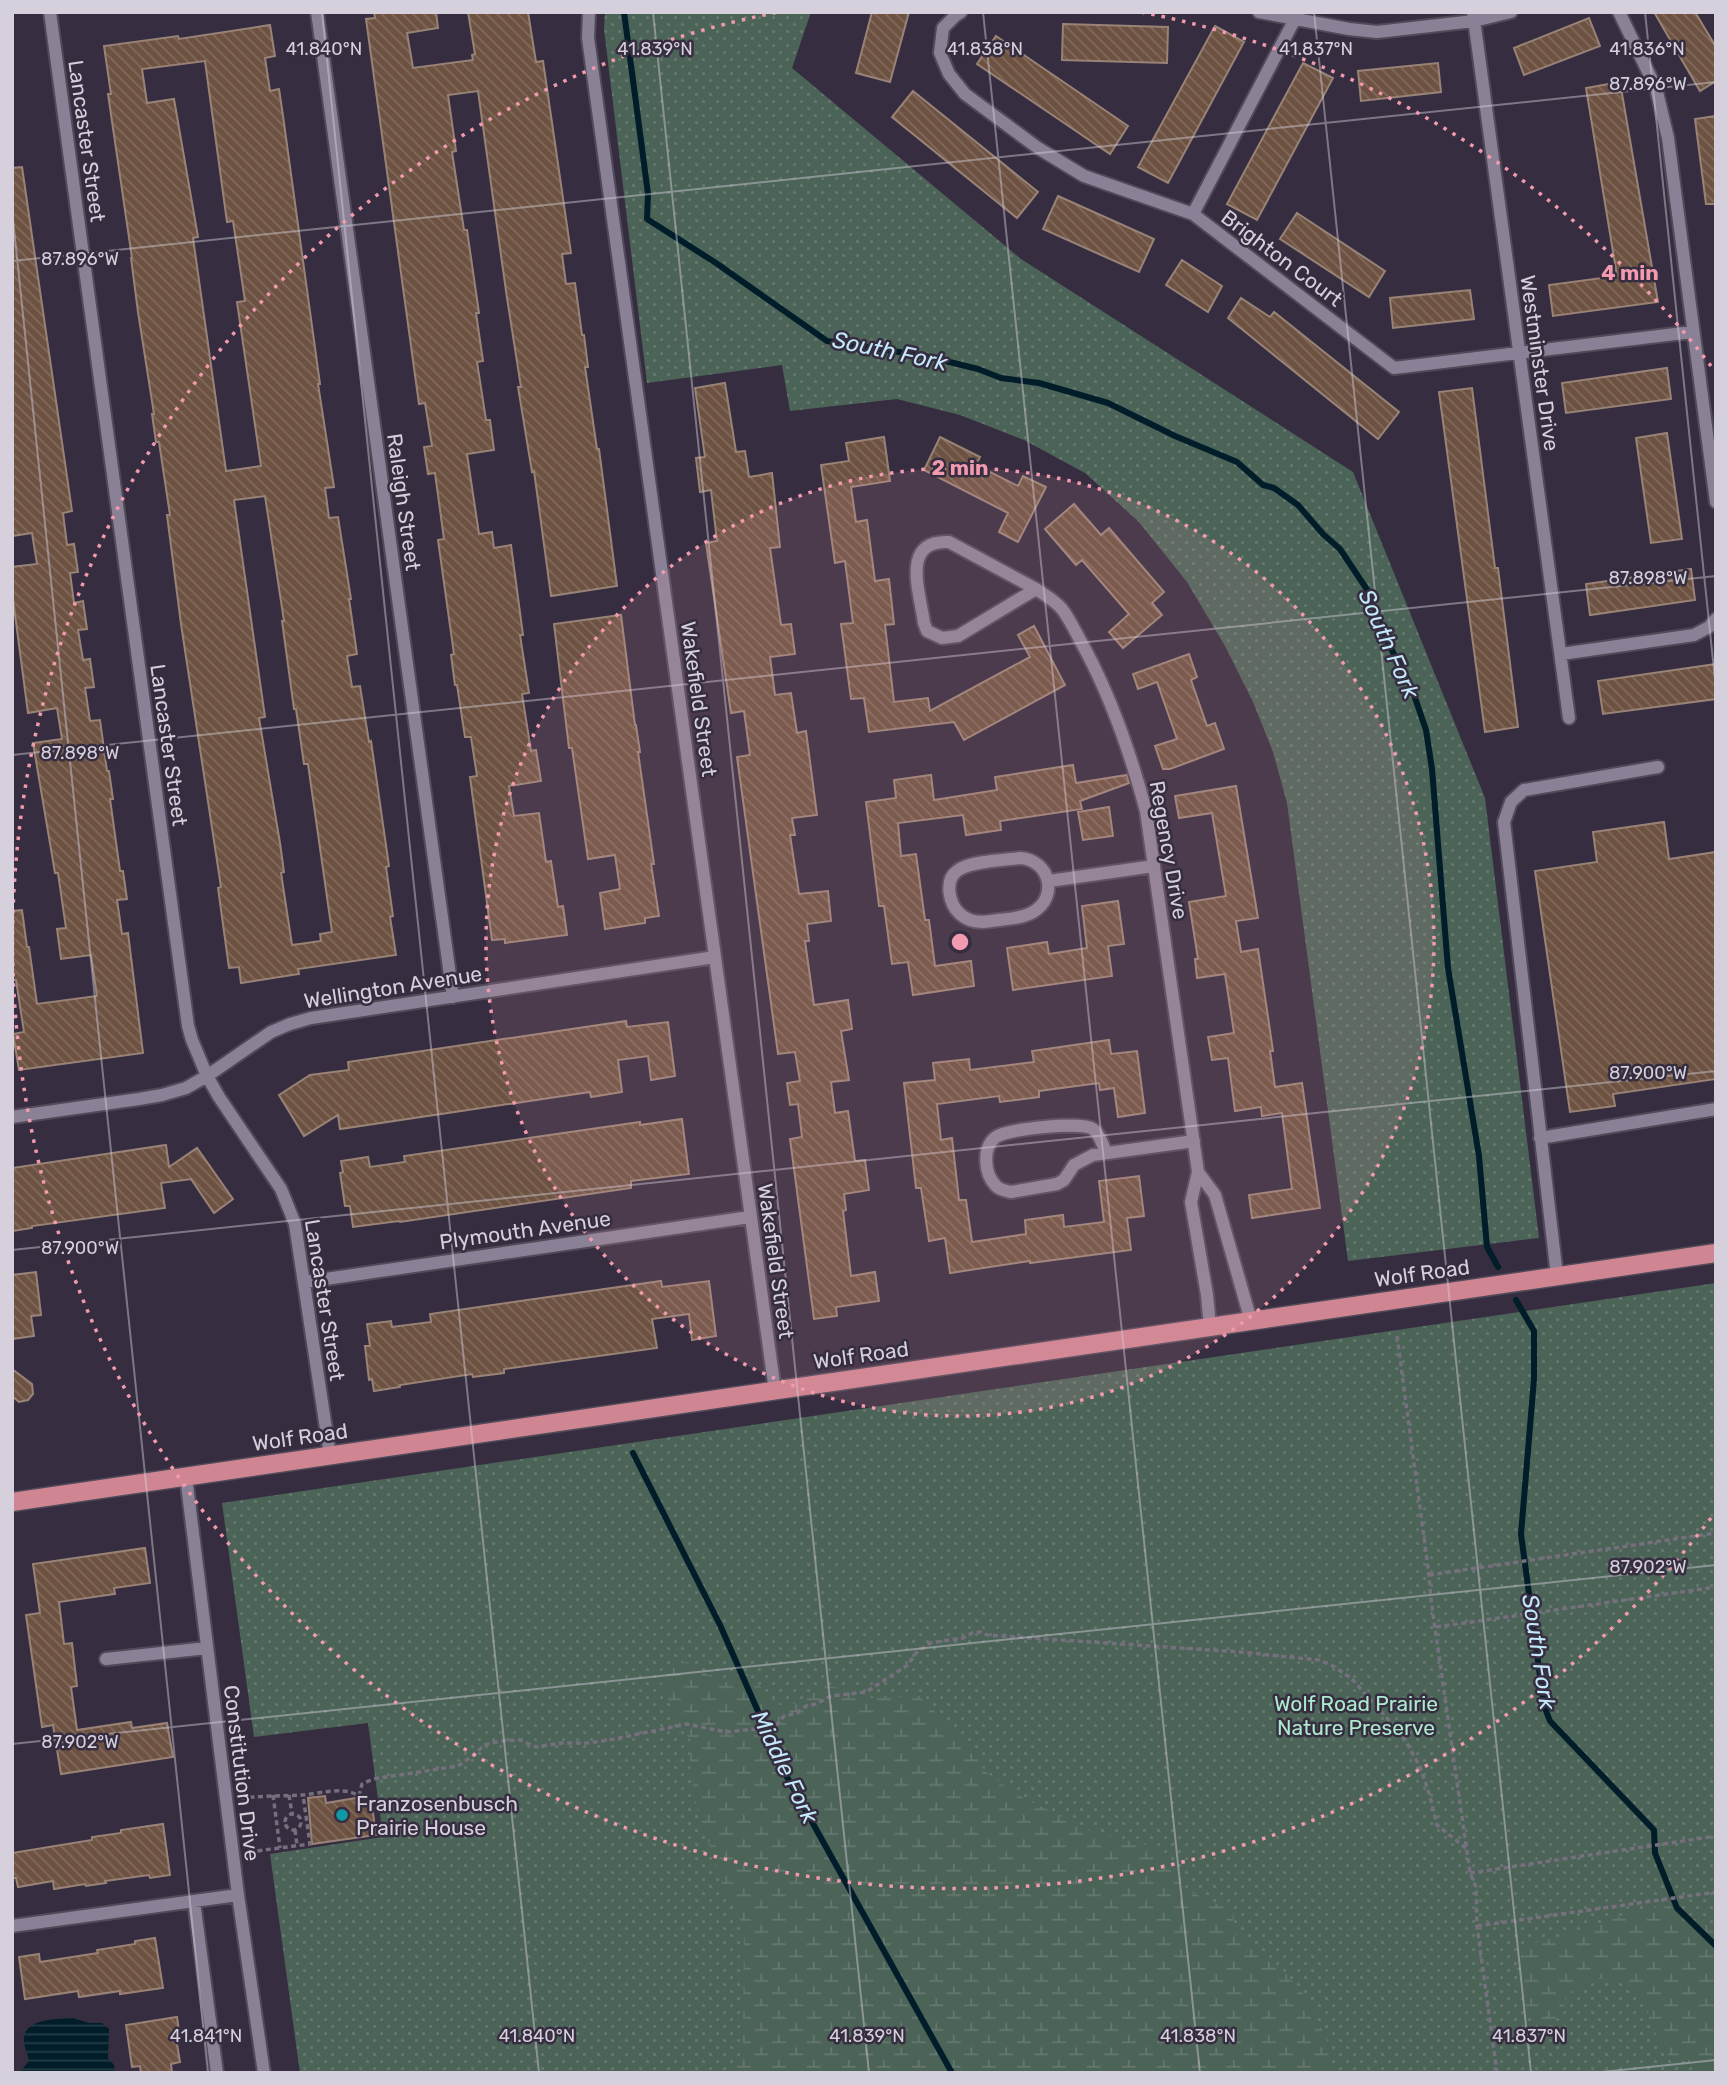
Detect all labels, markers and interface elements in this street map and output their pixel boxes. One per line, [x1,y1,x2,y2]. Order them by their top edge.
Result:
text: 41.840°N [286,38,362,60]
text: 41.839°N [617,38,693,60]
text: 41.838°N [947,38,1023,60]
text: 41.837°N [1279,38,1353,60]
text: 41.836°N [1609,38,1685,60]
street label: Lancaster Street [63,58,111,224]
text: 87.896°W [1609,73,1687,95]
street label: Brighton Court [1216,204,1348,312]
text: 87.896°W [41,248,119,270]
text: 4 min [1601,260,1659,285]
street label: Westminster Drive [1515,273,1565,453]
water label: South Fork [830,325,951,377]
street label: Raleigh Street [382,432,426,572]
text: 2 min [932,455,988,480]
text: 87.898°W [1609,567,1687,589]
water label: South Fork [1352,585,1426,704]
street label: Wakefield Street [676,620,722,778]
street label: Lancaster Street [145,662,193,828]
text: 87.898°W [41,742,119,764]
street label: Regency Drive [1144,779,1194,921]
centre of rings [948,930,972,954]
street label: Wellington Avenue [302,961,484,1013]
text: 87.900°W [1609,1062,1687,1084]
street label: Wakefield Street [753,1182,799,1340]
street label: Plymouth Avenue [438,1206,612,1254]
street label: Lancaster Street [300,1217,350,1383]
text: 87.900°W [41,1237,119,1259]
street label: Wolf Road [1373,1254,1471,1292]
street label: Wolf Road [812,1336,910,1374]
street label: Wolf Road [251,1418,349,1456]
text: 87.902°W [1609,1556,1687,1578]
water label: South Fork [1516,1592,1562,1713]
street label: Constitution Drive [219,1683,265,1863]
park label: Wolf Road Prairie Nature Preserve [1274,1691,1438,1740]
water label: Middle Fork [746,1706,825,1829]
text: 87.902°W [41,1731,119,1753]
place label: Franzosenbusch Prairie House [356,1791,518,1840]
marker: Franzosenbusch Prairie House [334,1807,350,1823]
text: 41.841°N [170,2025,242,2047]
text: 41.840°N [499,2025,575,2047]
text: 41.839°N [829,2025,905,2047]
text: 41.838°N [1160,2025,1236,2047]
text: 41.837°N [1492,2025,1566,2047]

